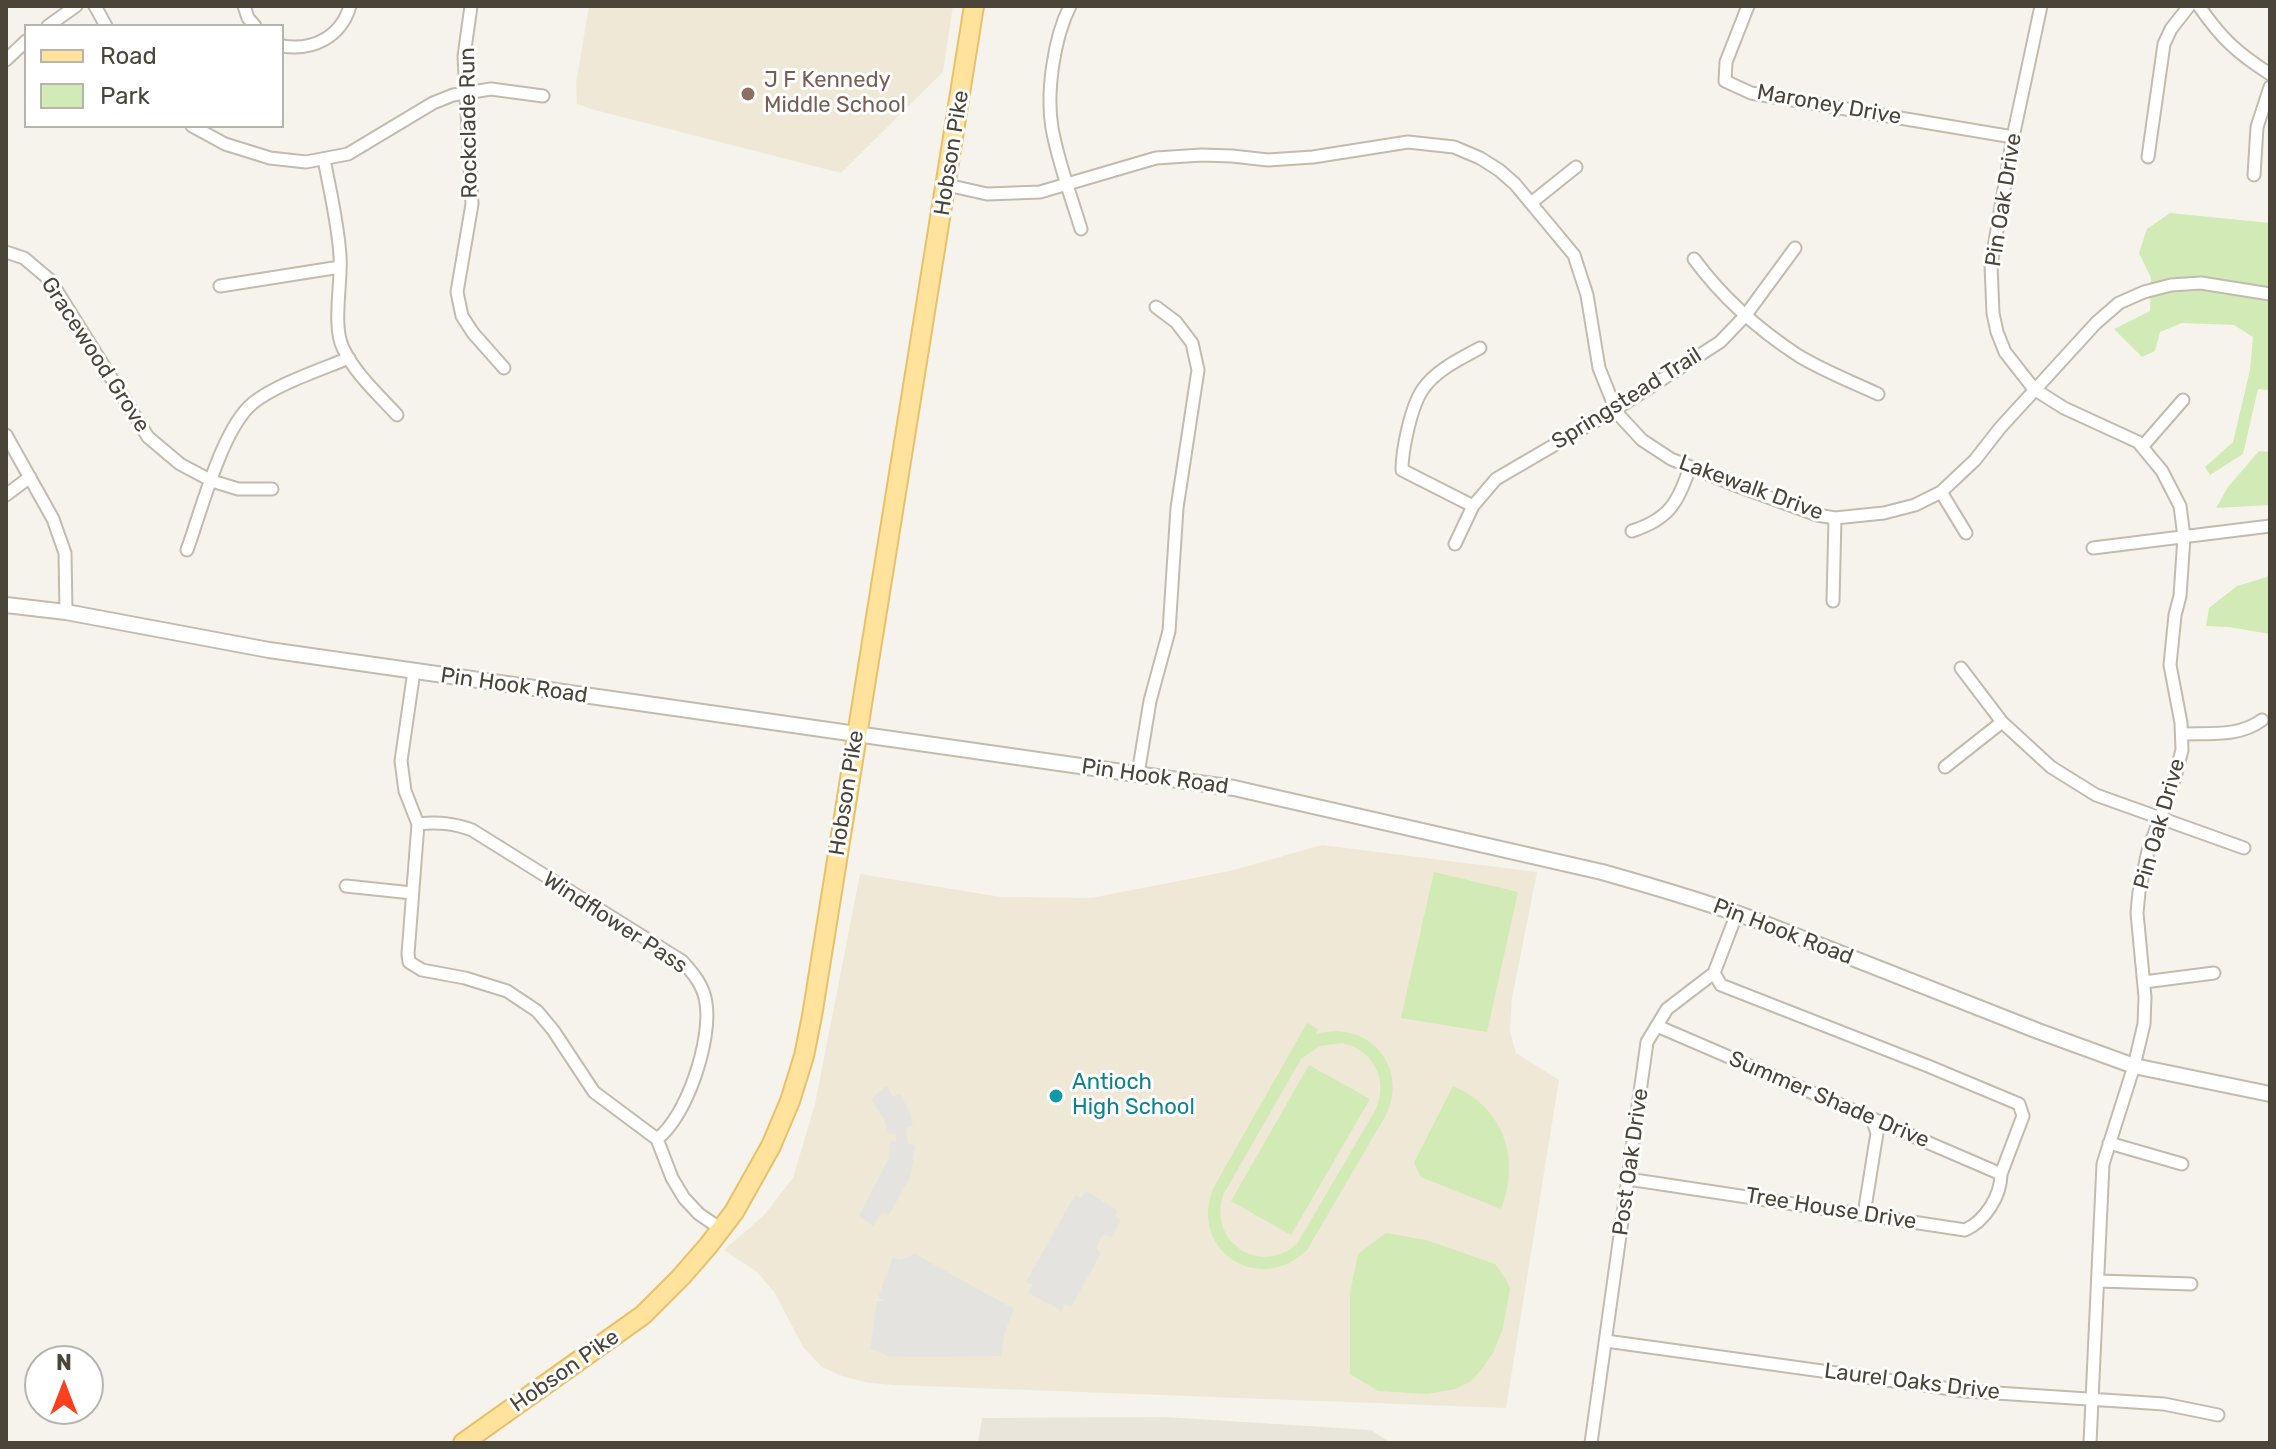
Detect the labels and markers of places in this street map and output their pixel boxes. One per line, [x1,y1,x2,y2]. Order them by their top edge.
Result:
place label: J F Kennedy Middle School [764,68,906,120]
marker: J F Kennedy Middle School [739,85,757,103]
place label: Antioch High School [1072,1070,1195,1122]
marker: Antioch High School [1047,1087,1065,1105]

